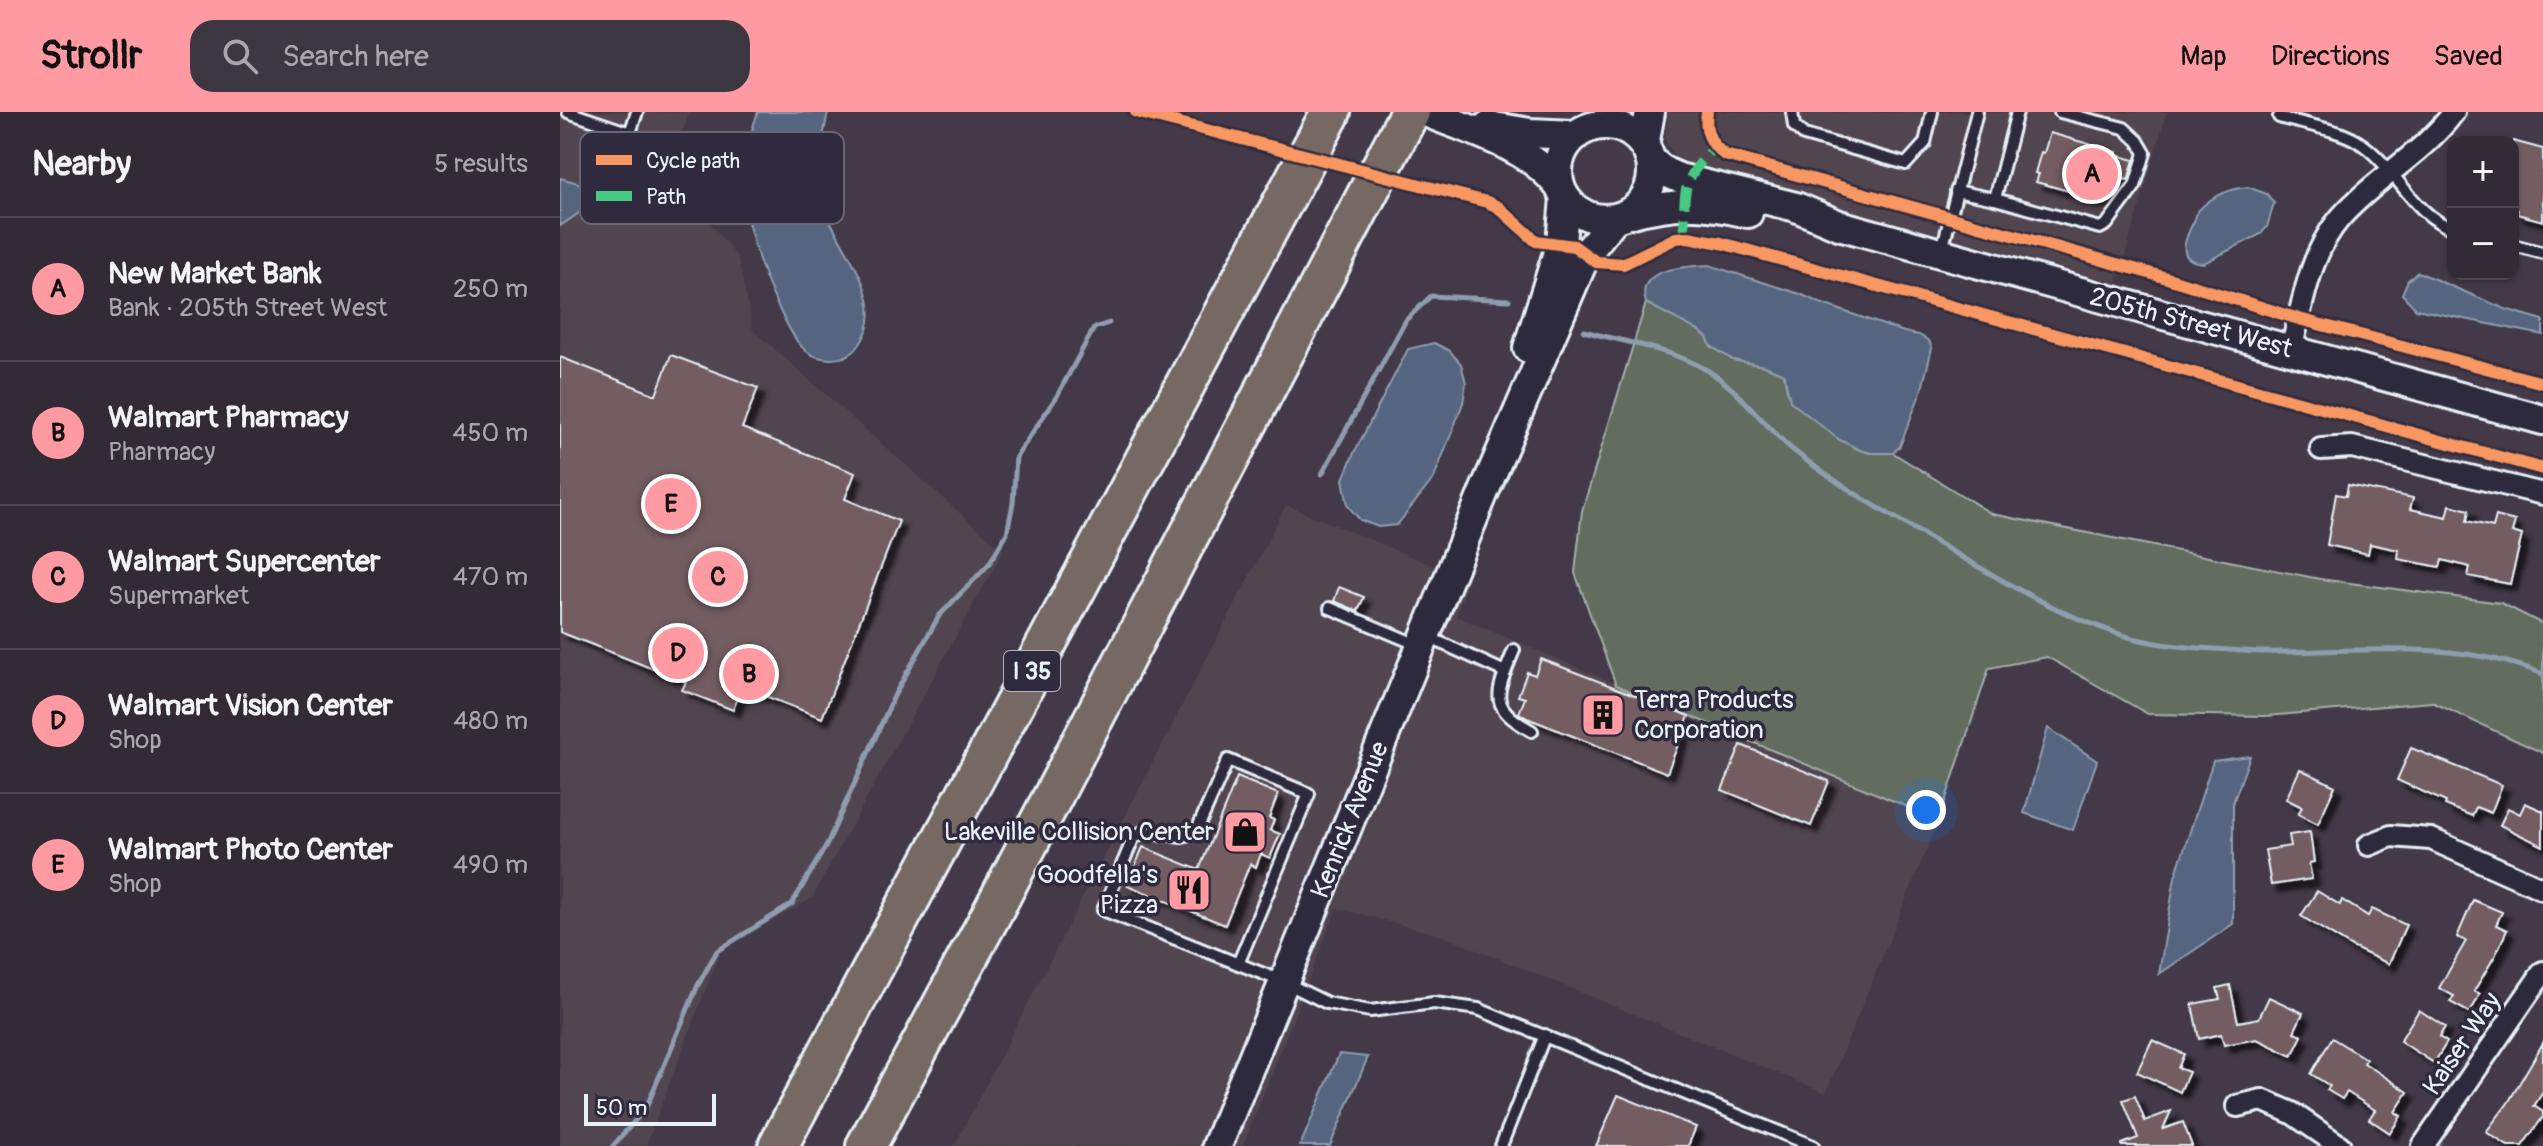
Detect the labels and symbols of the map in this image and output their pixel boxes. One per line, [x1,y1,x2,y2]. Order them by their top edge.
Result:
legend [580,132,844,224]
pin: A [2066,144,2118,204]
text: Cycle path [646,147,740,175]
text: Path [646,183,686,211]
street label: 205th Street West [2086,281,2296,366]
pin: E [645,474,697,534]
pin: C [692,547,744,607]
pin: D [652,623,704,683]
pin: B [723,644,775,704]
road number: I 35 [1004,651,1060,691]
place label: Terra Products Corporation [1634,684,1794,746]
building icon: Terra Products Corporation [1579,691,1627,739]
street label: Kenrick Avenue [1304,737,1396,903]
your location [1906,790,1946,830]
shop icon: Lakeville Collision Center [1221,808,1269,856]
place label: Lakeville Collision Center [944,816,1215,848]
place label: Goodfella's Pizza [1037,859,1158,921]
restaurant icon: Goodfella's Pizza [1165,866,1213,914]
street label: Kaiser Way [2416,986,2508,1102]
scale bar [584,1090,716,1126]

